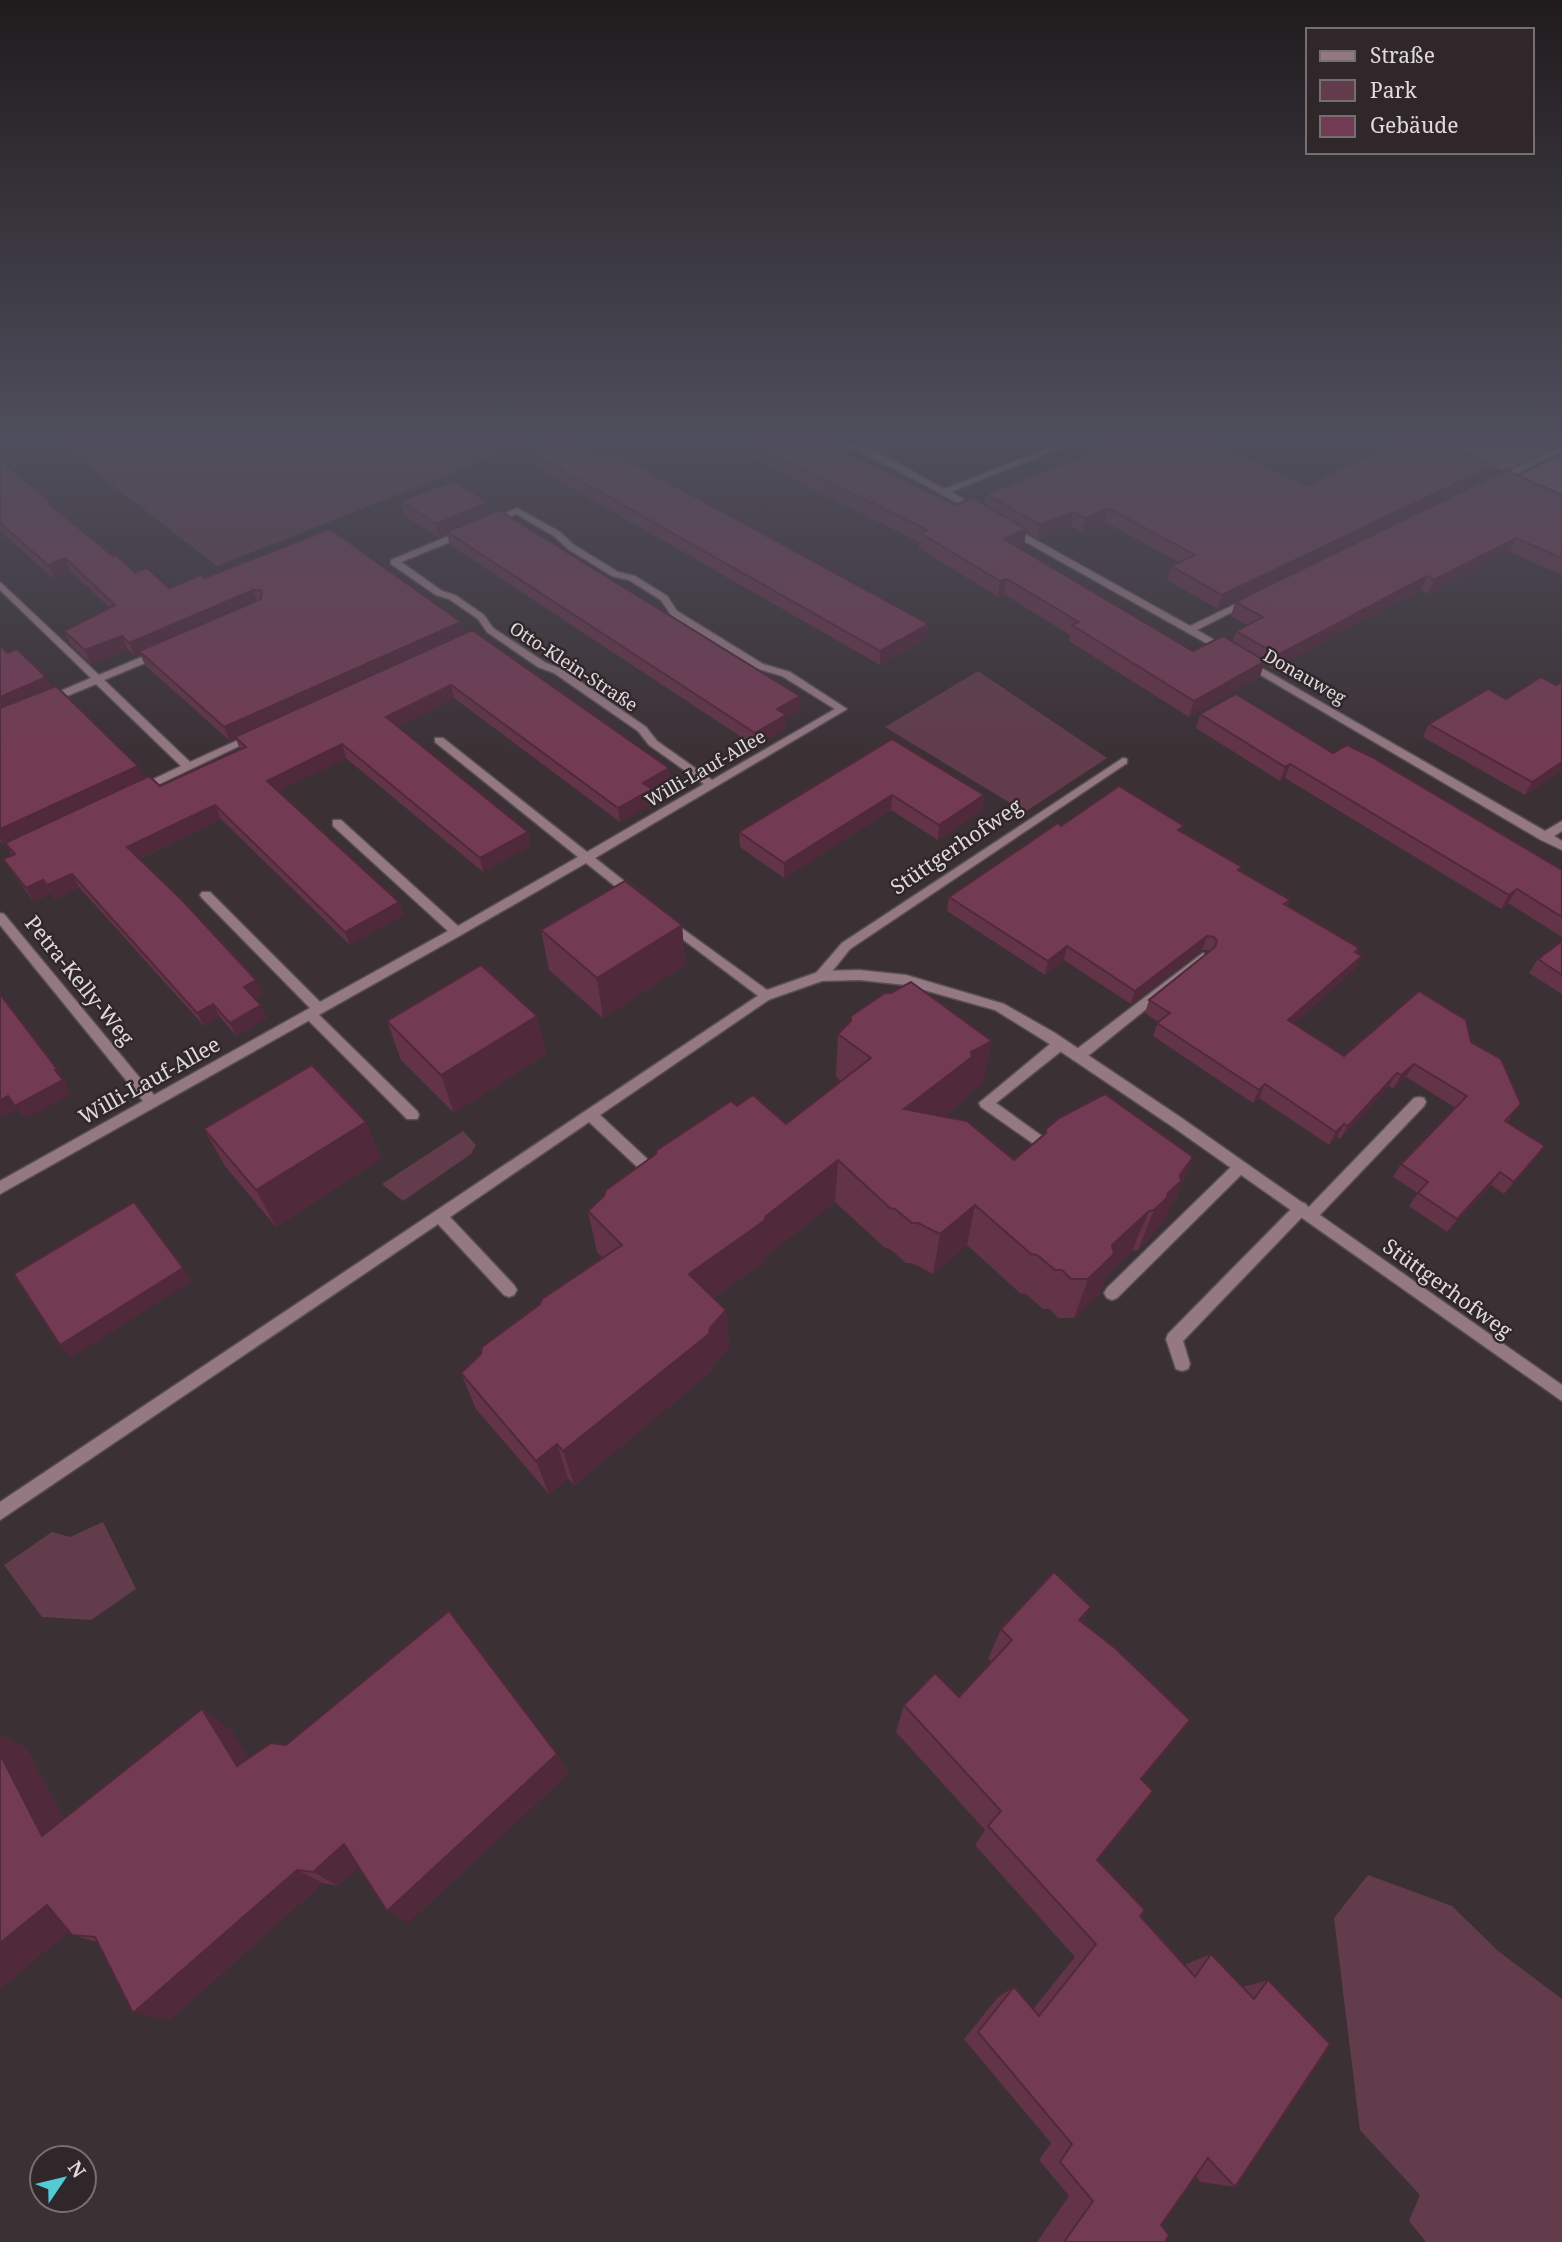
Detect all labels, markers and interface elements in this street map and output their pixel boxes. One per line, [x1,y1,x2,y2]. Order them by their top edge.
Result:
legend [1306,28,1534,154]
text: Straße [1370,41,1435,69]
text: Park [1370,76,1417,104]
text: Gebäude [1370,111,1458,139]
street label: Otto-Klein-Straße [505,616,643,716]
street label: Donauweg [1259,643,1351,709]
street label: Willi-Lauf-Allee [640,724,770,812]
street label: Stüttgerhofweg [885,791,1028,900]
street label: Petra-Kelly-Weg [19,909,141,1051]
street label: Willi-Lauf-Allee [73,1030,225,1130]
street label: Stüttgerhofweg [1378,1232,1519,1345]
north arrow [28,2144,98,2214]
text: N [62,2156,92,2183]

